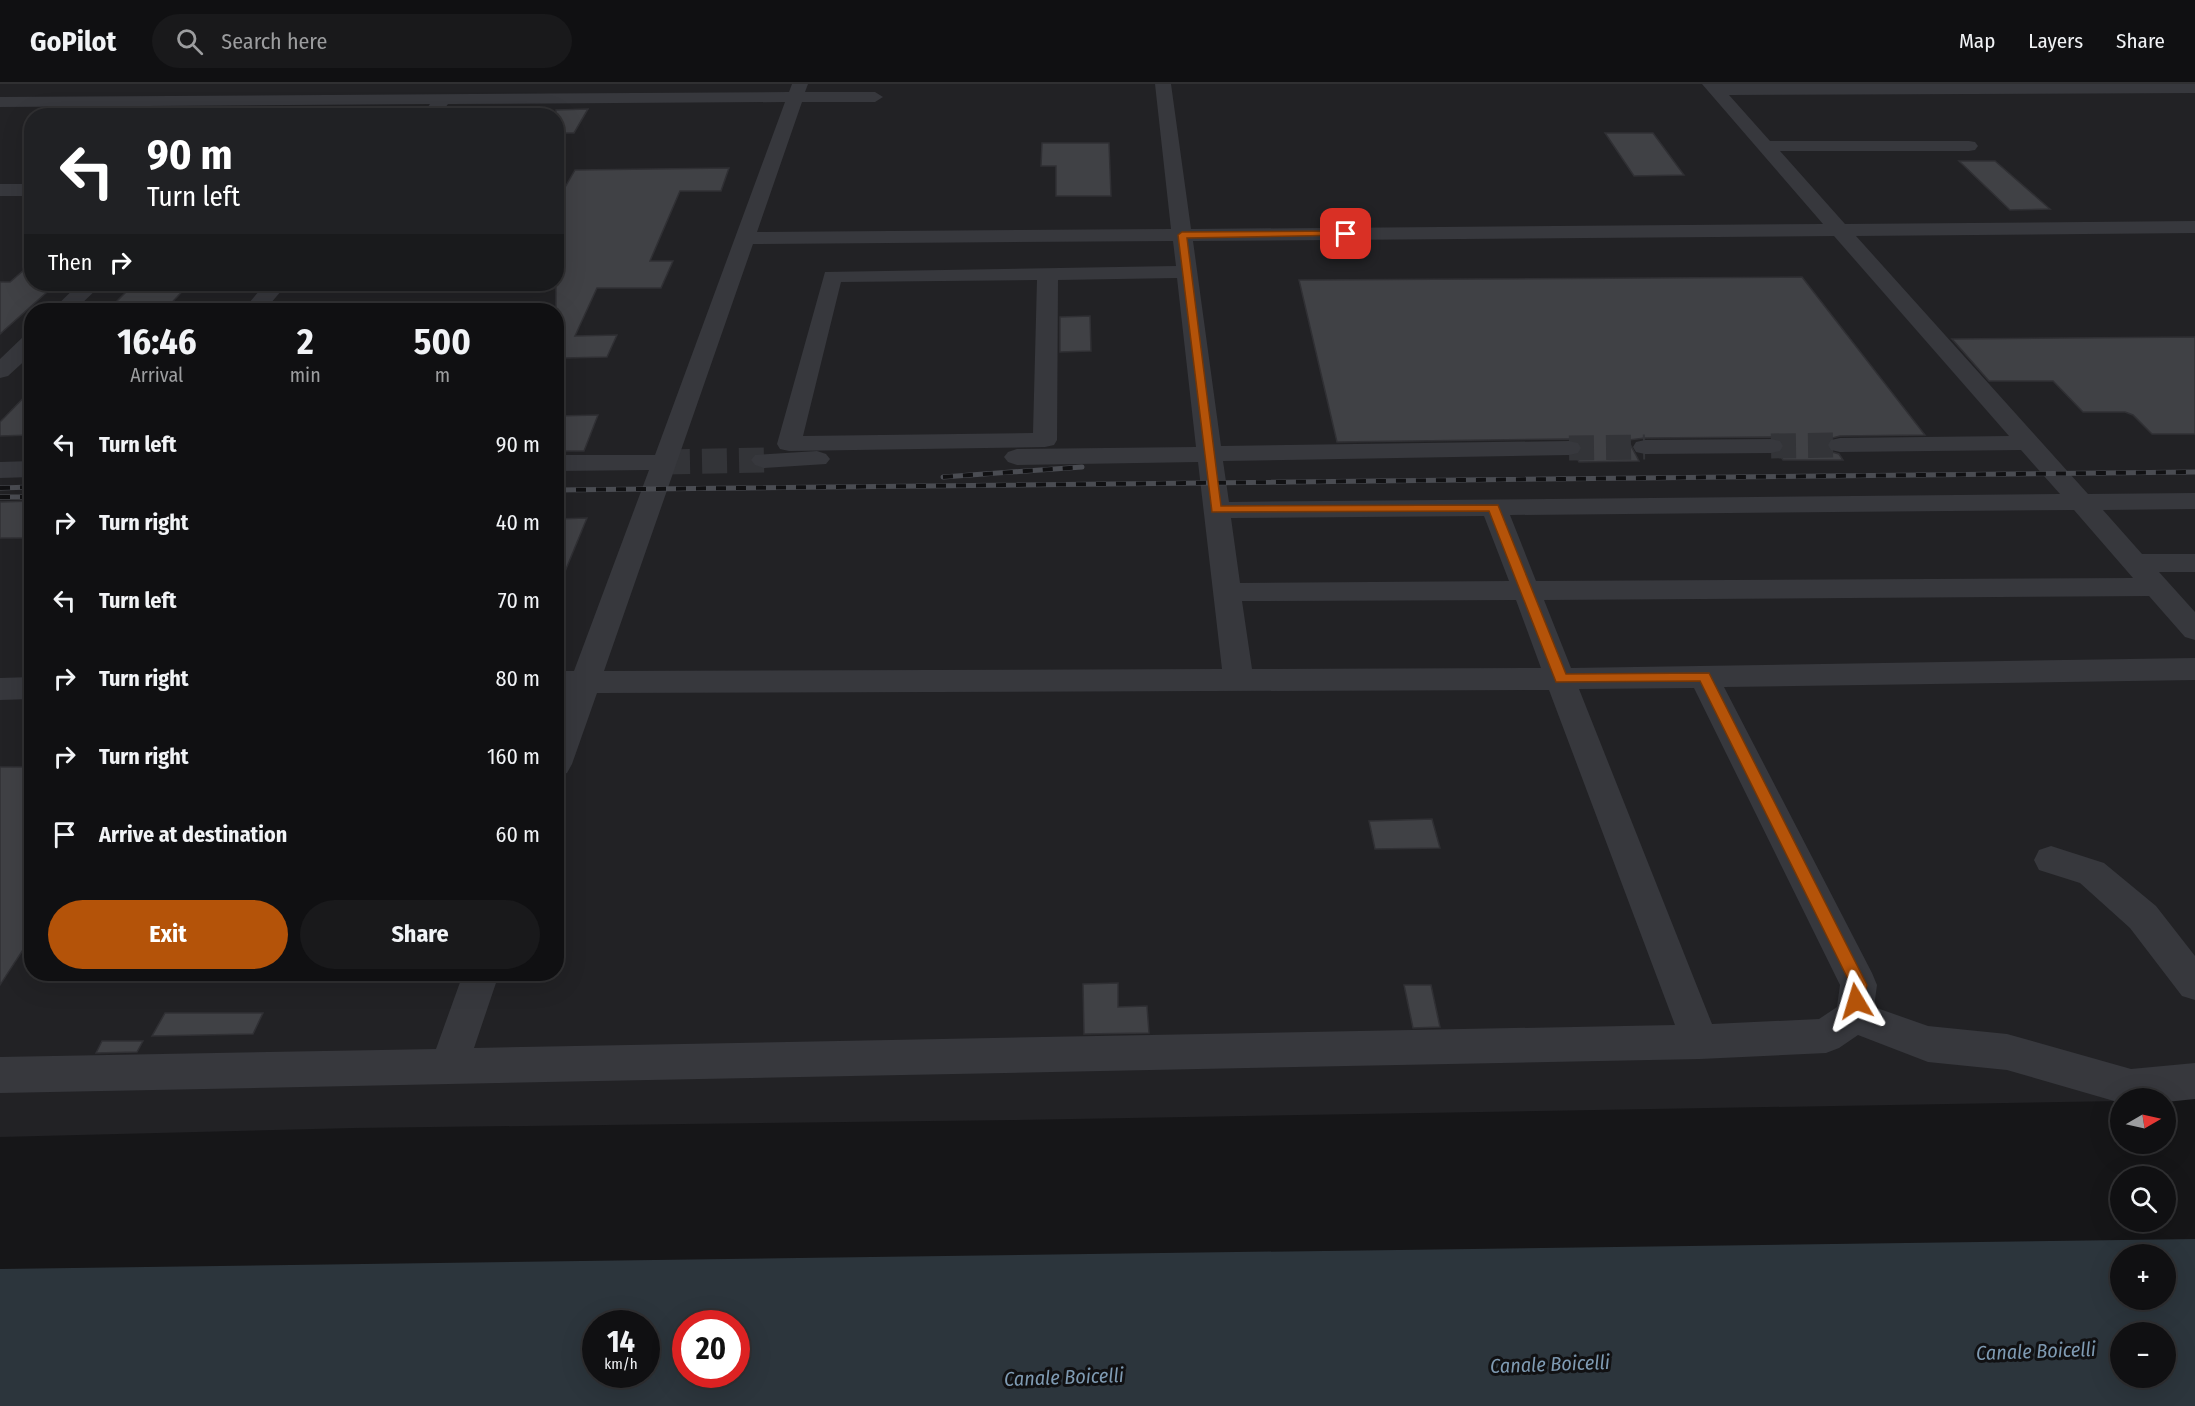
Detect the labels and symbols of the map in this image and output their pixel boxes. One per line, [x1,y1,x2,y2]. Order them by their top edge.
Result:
pin [1320,208,1371,259]
position arrow [1824,969,1888,1033]
north arrow [2110,1088,2176,1154]
speed limit sign: 20 [672,1310,750,1388]
water label: Canale Boicelli [1976,1337,2096,1365]
water label: Canale Boicelli [1490,1350,1610,1378]
water label: Canale Boicelli [1004,1363,1124,1391]

